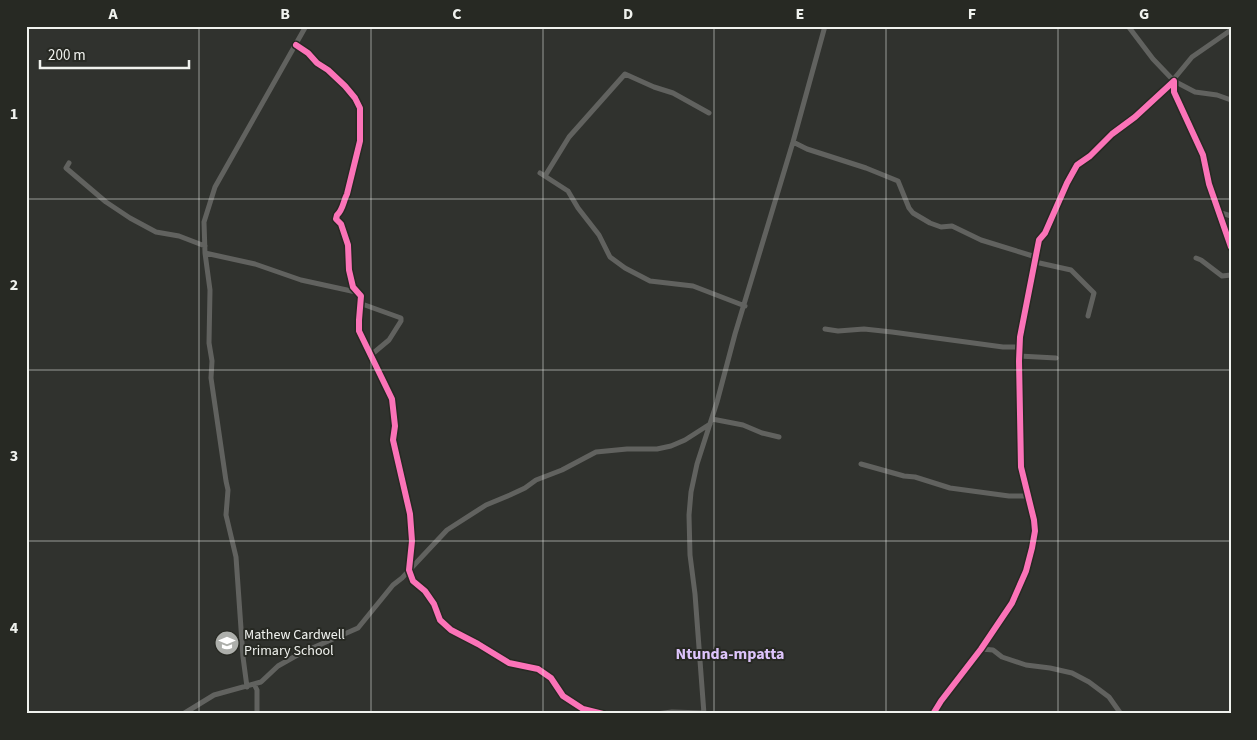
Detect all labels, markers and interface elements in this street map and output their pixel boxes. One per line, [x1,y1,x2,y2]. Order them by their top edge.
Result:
text: A [107,3,118,25]
text: B [280,3,290,25]
text: C [452,3,462,25]
text: D [623,3,633,25]
text: E [796,3,804,25]
text: F [968,3,976,25]
text: G [1139,3,1149,25]
scale bar [40,38,189,70]
text: 200 m [48,45,86,66]
text: 1 [10,103,18,125]
text: 2 [10,274,18,296]
text: 3 [10,445,18,467]
text: 4 [10,617,19,639]
place label: Mathew Cardwell Primary School [244,625,345,661]
school or university icon: Mathew Cardwell Primary School [214,630,240,656]
district label: Ntunda-mpatta [676,643,784,665]

